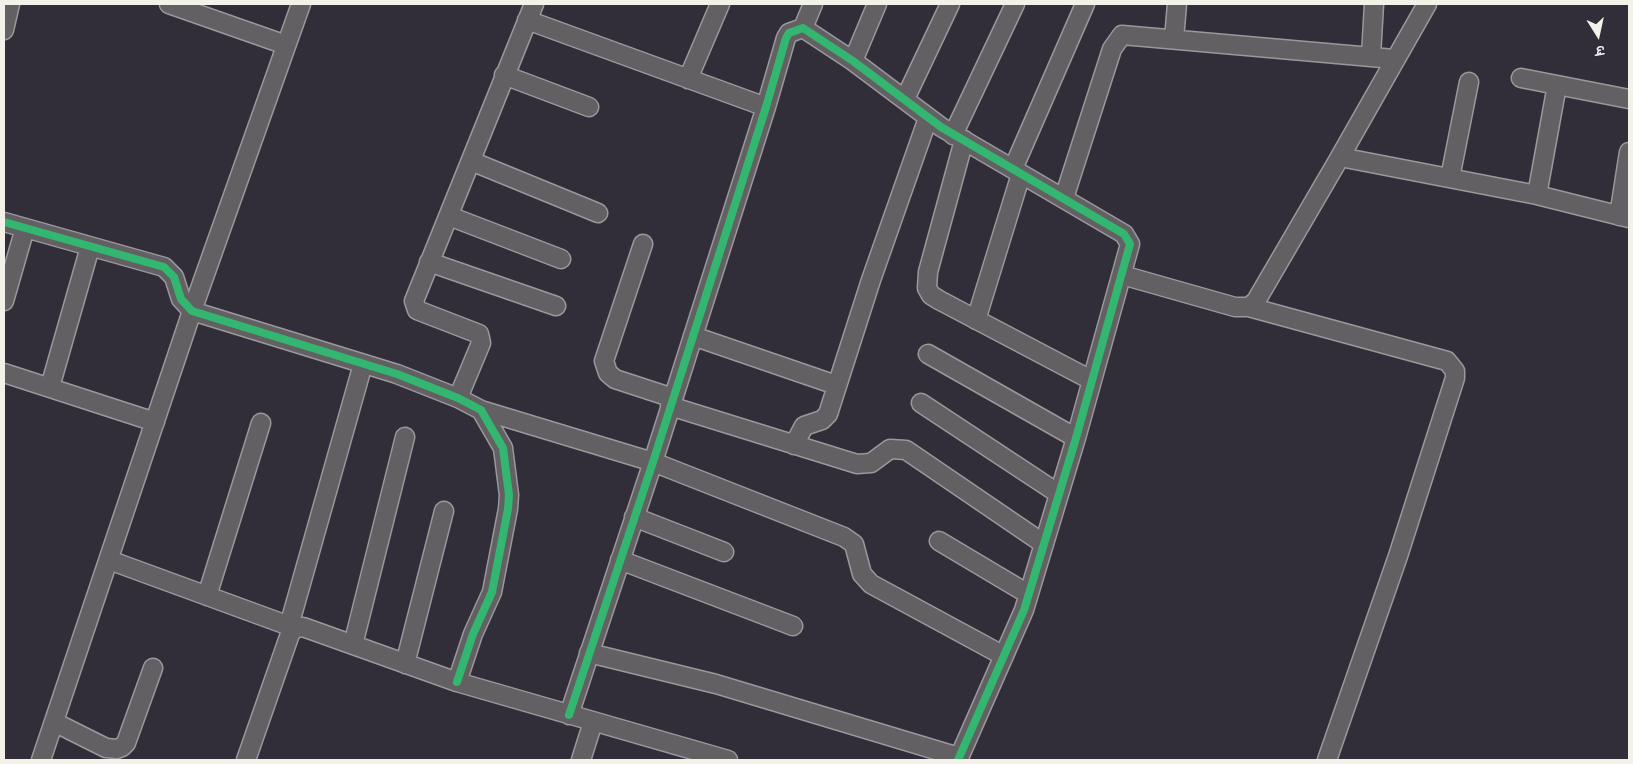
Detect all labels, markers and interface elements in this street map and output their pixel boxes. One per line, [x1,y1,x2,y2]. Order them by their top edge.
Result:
north arrow [1573,10,1623,60]
text: उ [1594,38,1607,61]

